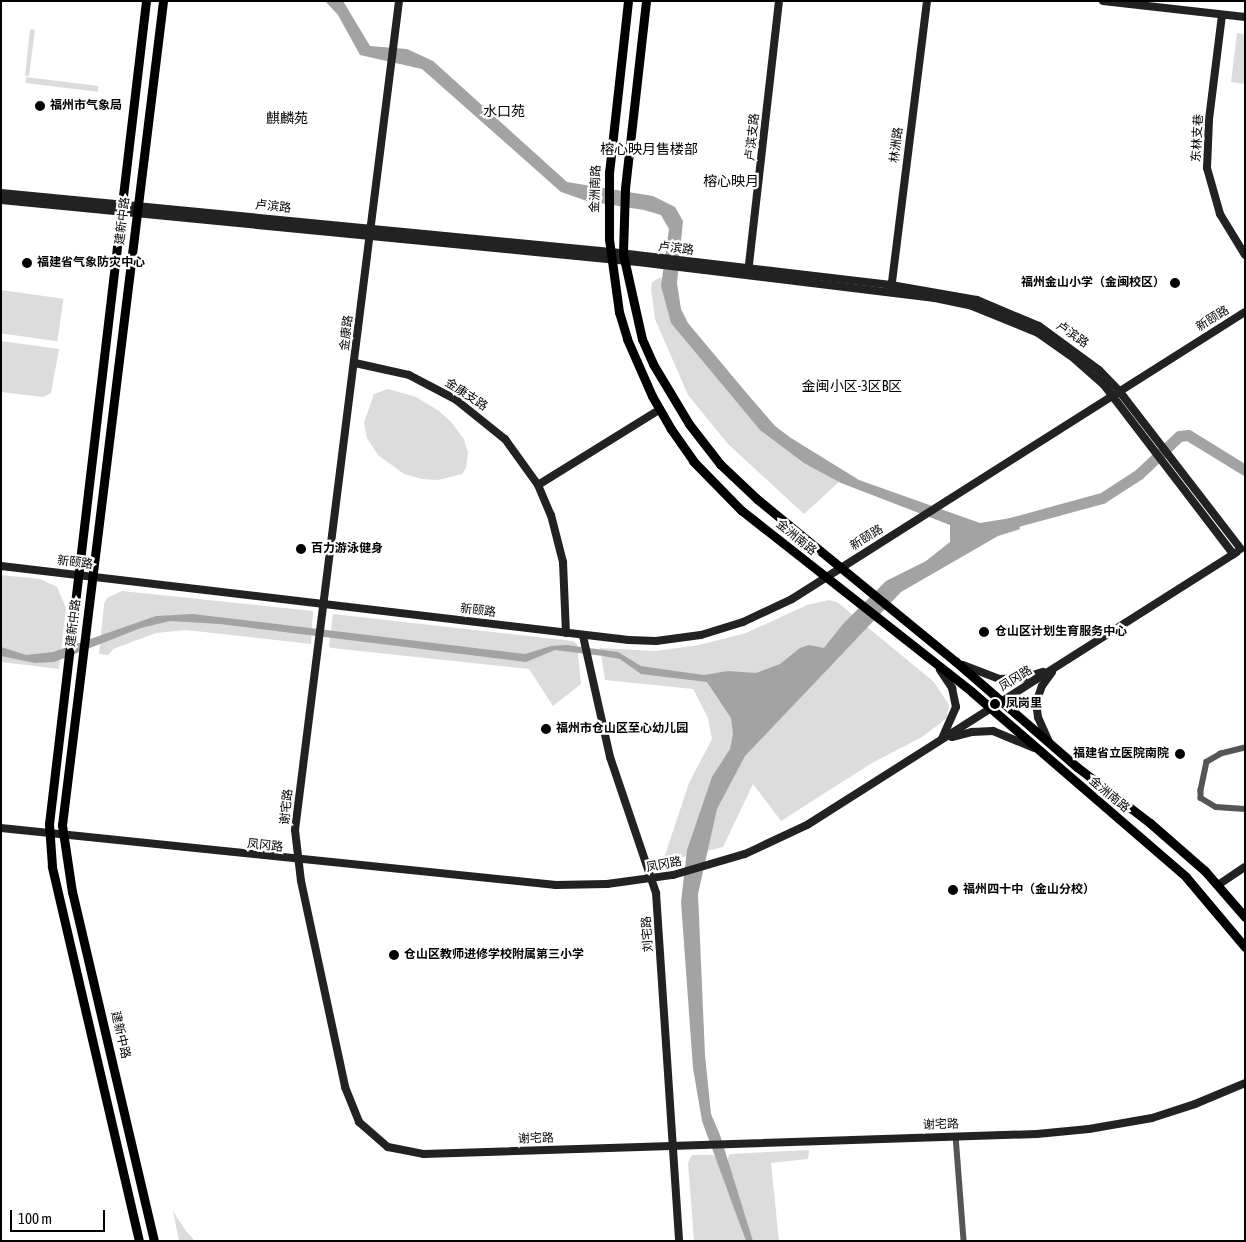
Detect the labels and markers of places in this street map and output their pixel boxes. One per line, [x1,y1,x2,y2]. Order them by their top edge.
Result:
place label: 福州市气象局 [50,99,122,113]
marker: 福州市气象局 [34,100,46,112]
place label: 福建省气象防灾中心 [37,256,145,270]
marker: 福建省气象防灾中心 [21,257,33,269]
place label: 福州金山小学（金闽校区） [1021,276,1165,290]
marker: 福州金山小学（金闽校区） [1169,277,1181,289]
place label: 百力游泳健身 [311,542,383,556]
marker: 百力游泳健身 [295,543,307,555]
marker: 仓山区计划生育服务中心 [977,625,991,639]
place label: 仓山区计划生育服务中心 [995,625,1127,639]
marker: 凤岗里 [988,697,1002,711]
place label: 凤岗里 [1006,697,1042,711]
place label: 福州市仓山区至心幼儿园 [556,722,688,736]
marker: 福州市仓山区至心幼儿园 [540,723,552,735]
place label: 福建省立医院南院 [1073,747,1169,761]
marker: 福建省立医院南院 [1173,747,1187,761]
place label: 福州四十中（金山分校） [963,883,1095,897]
marker: 福州四十中（金山分校） [947,884,959,896]
place label: 仓山区教师进修学校附属第三小学 [404,948,584,962]
marker: 仓山区教师进修学校附属第三小学 [388,949,400,961]

